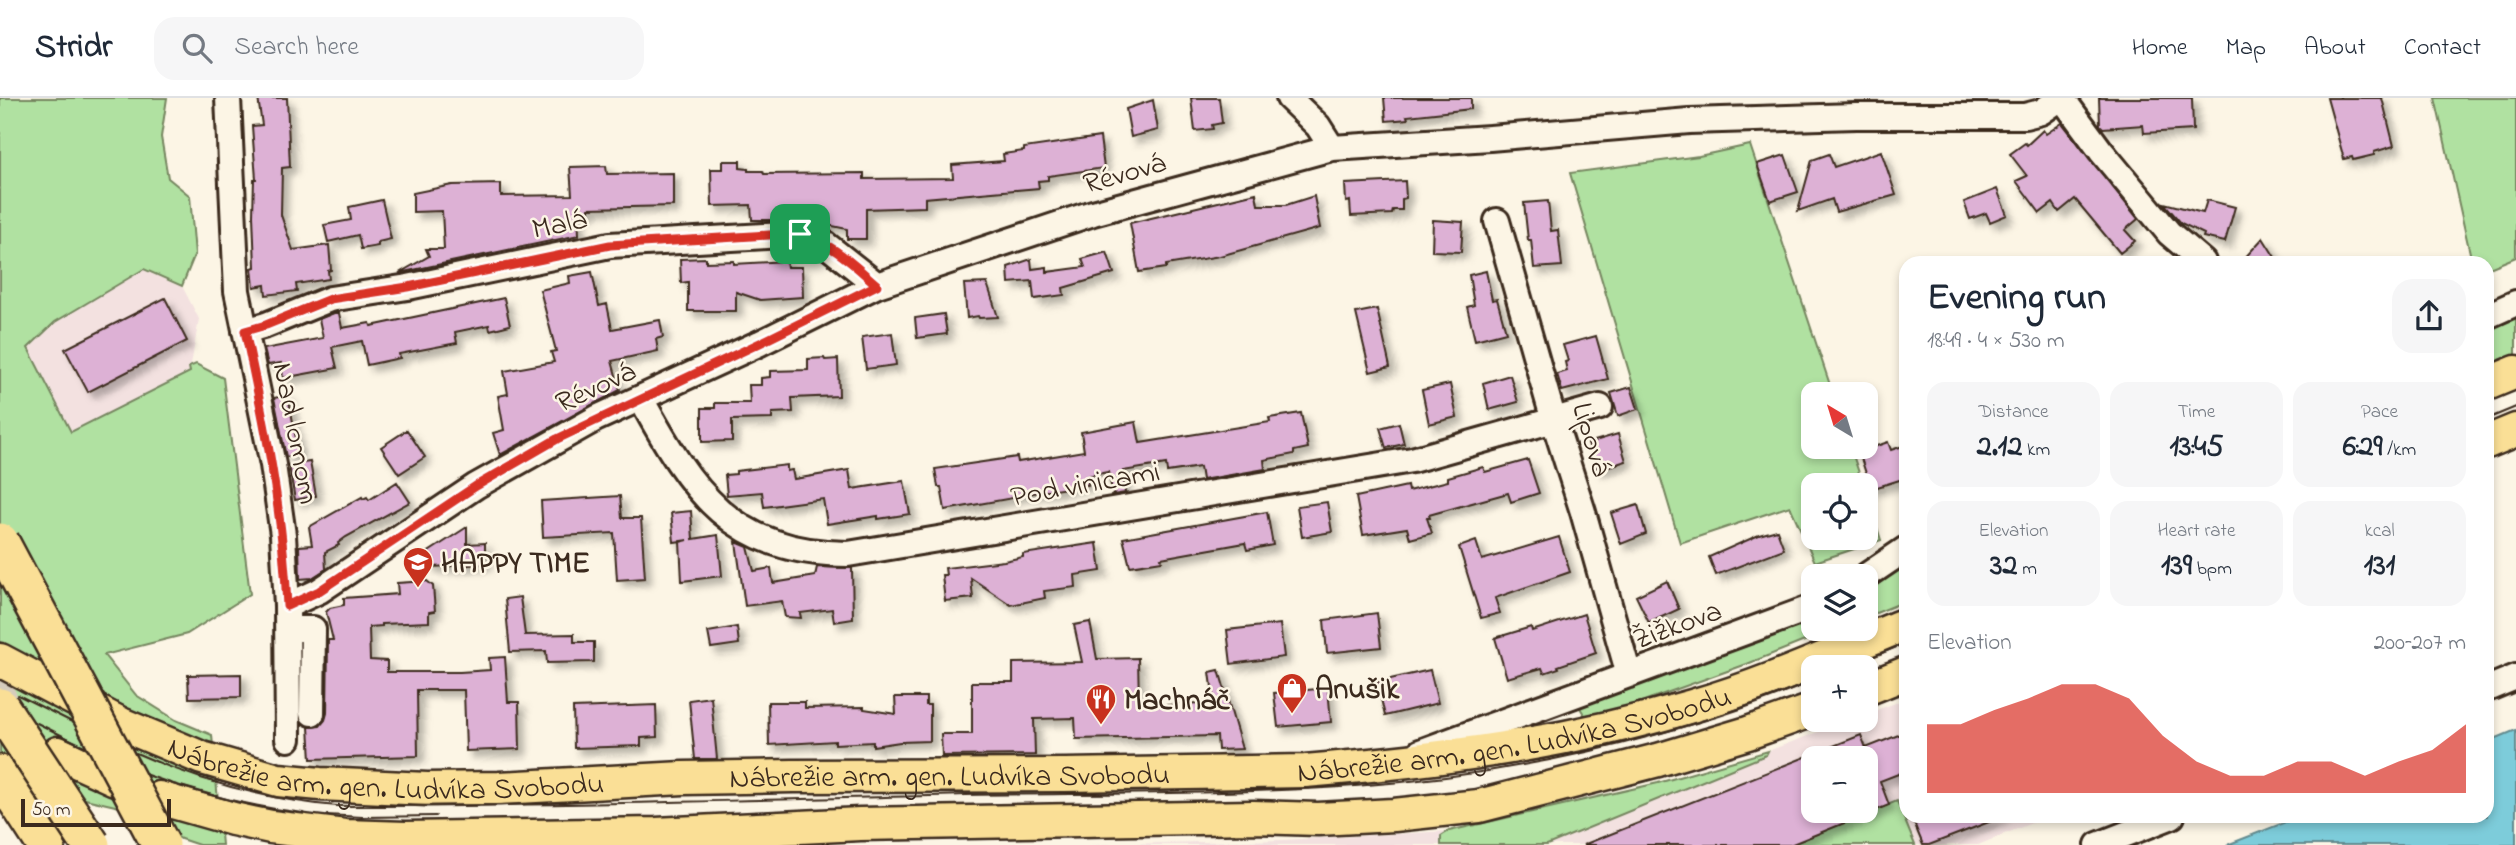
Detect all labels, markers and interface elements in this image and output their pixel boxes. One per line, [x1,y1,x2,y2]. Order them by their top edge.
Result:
search box [154,17,644,80]
text: Stridr [35,24,112,72]
icon: search [178,29,216,67]
text: Search here [234,29,359,67]
text: Home [2132,31,2188,66]
text: Map [2226,31,2266,66]
text: About [2304,31,2366,66]
text: Contact [2404,31,2481,66]
street label: Révová [1078,142,1171,208]
street label: Malá [528,199,591,253]
pin [770,204,830,264]
icon: arrive [781,215,819,253]
text: Evening run [1927,271,2106,327]
button: share [2392,279,2466,353]
text: 18:49 · 4 × 530 m [1927,325,2065,358]
street label: Révová [549,351,644,426]
street label: Nad lomom [259,359,329,508]
north arrow [1801,382,1878,458]
map controls [1801,382,1878,823]
street label: Lipová [1558,397,1622,482]
text: Distance [1979,399,2049,426]
text: Time [2178,399,2215,426]
text: Pace [2361,399,2398,426]
text: 2.12 [1977,426,2022,470]
text: 13:45 [2170,426,2224,470]
text: 6:29 [2343,426,2382,470]
text: km [2022,437,2050,464]
text: /km [2382,437,2416,464]
street label: Pod vinicami [1007,451,1164,521]
button: locate [1801,473,1878,550]
text: Elevation [1979,518,2048,545]
text: Heart rate [2158,518,2235,545]
text: kcal [2364,518,2395,545]
place label: HAPPY TIME [441,543,590,587]
school or university icon: HAPPY TIME [401,545,435,589]
text: 32 [1990,545,2017,589]
text: 139 [2161,545,2192,589]
text: 131 [2364,545,2395,589]
text: m [2017,556,2037,583]
text: bpm [2192,556,2232,583]
button: layers [1801,564,1878,641]
street label: Žižkova [1627,590,1729,663]
text: Elevation [1927,627,2012,660]
text: 200–207 m [2374,627,2466,660]
button: + [1801,655,1878,732]
place label: Anušik [1315,669,1400,713]
shop icon: Anušik [1275,671,1309,715]
street label: Nábrežie arm. gen. Ludvíka Svobodu [1296,676,1738,797]
place label: Machnáč [1124,680,1230,724]
restaurant icon: Machnáč [1084,682,1118,726]
street label: Nábrežie arm. gen. Ludvíka Svobodu [160,727,605,814]
button: − [1801,746,1878,823]
street label: Nábrežie arm. gen. Ludvíka Svobodu [729,754,1170,802]
scale bar [21,796,172,828]
text: 50 m [32,797,71,824]

